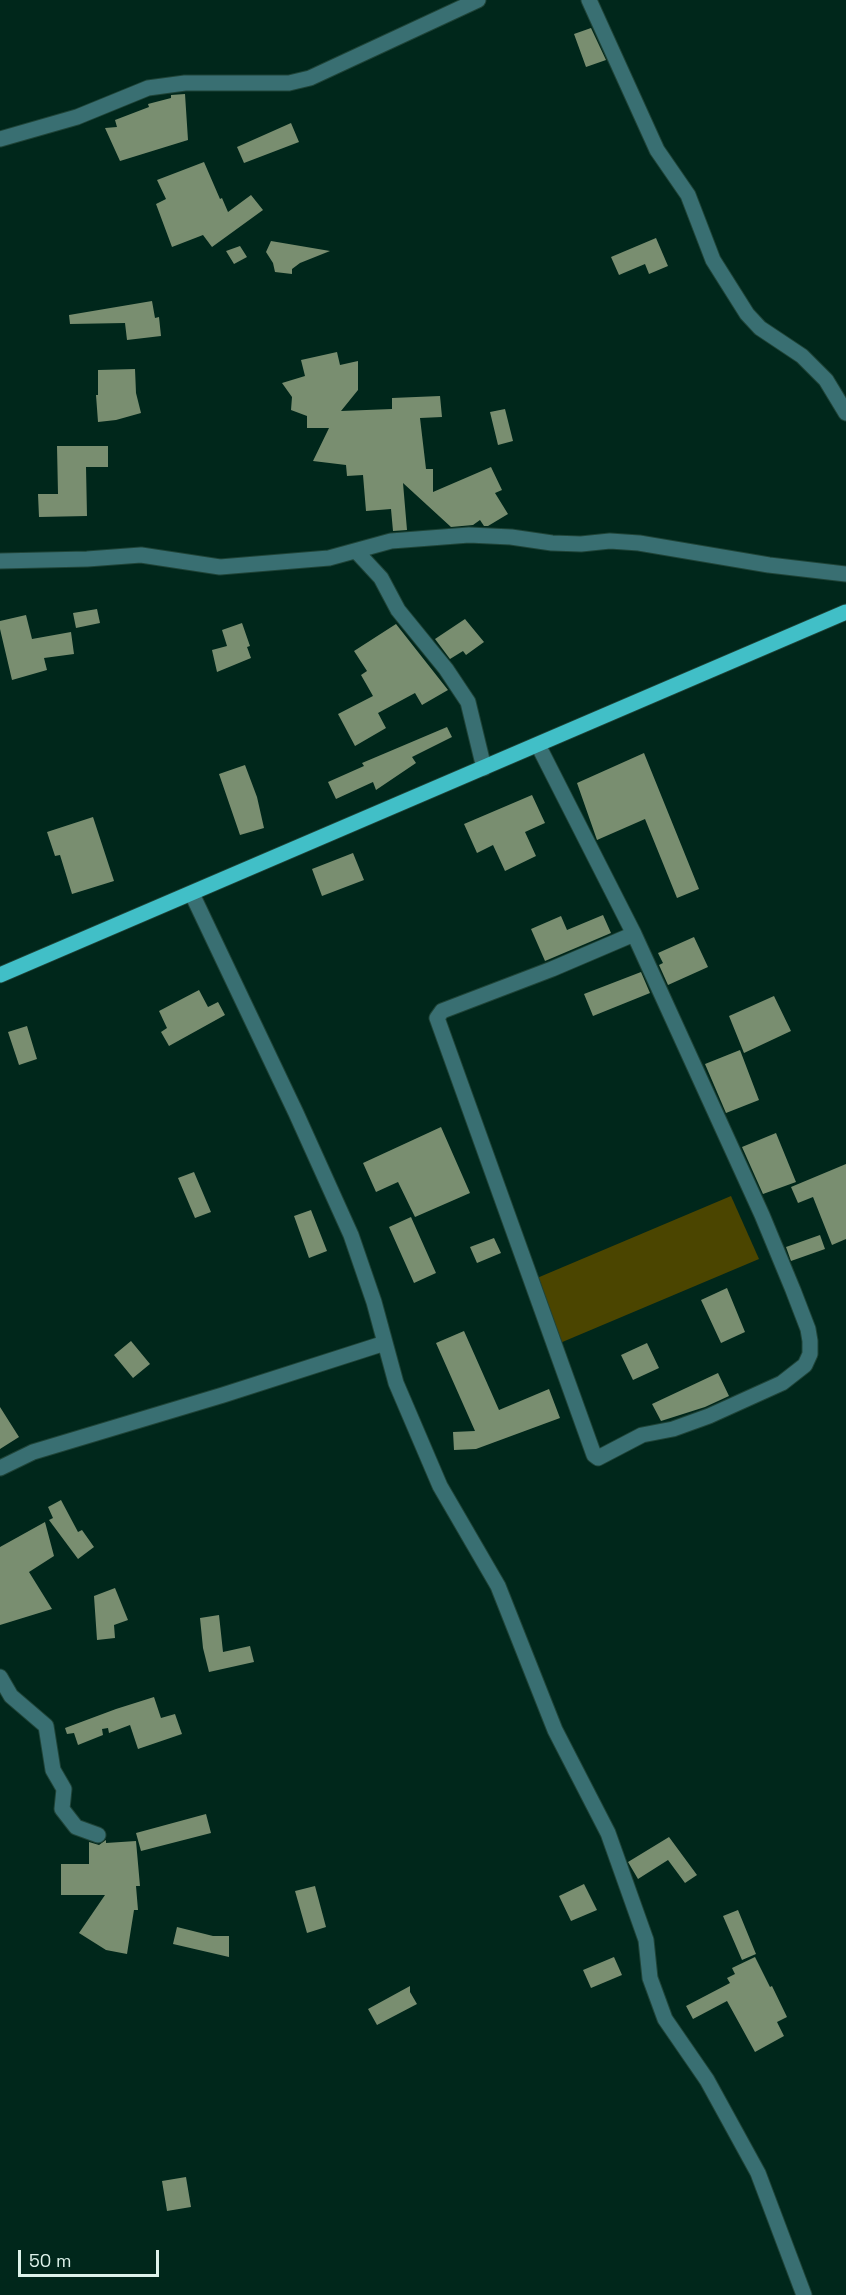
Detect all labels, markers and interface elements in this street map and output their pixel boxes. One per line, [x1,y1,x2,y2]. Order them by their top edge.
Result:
scale bar [21,2238,162,2276]
text: 50 m [29,2249,71,2272]

